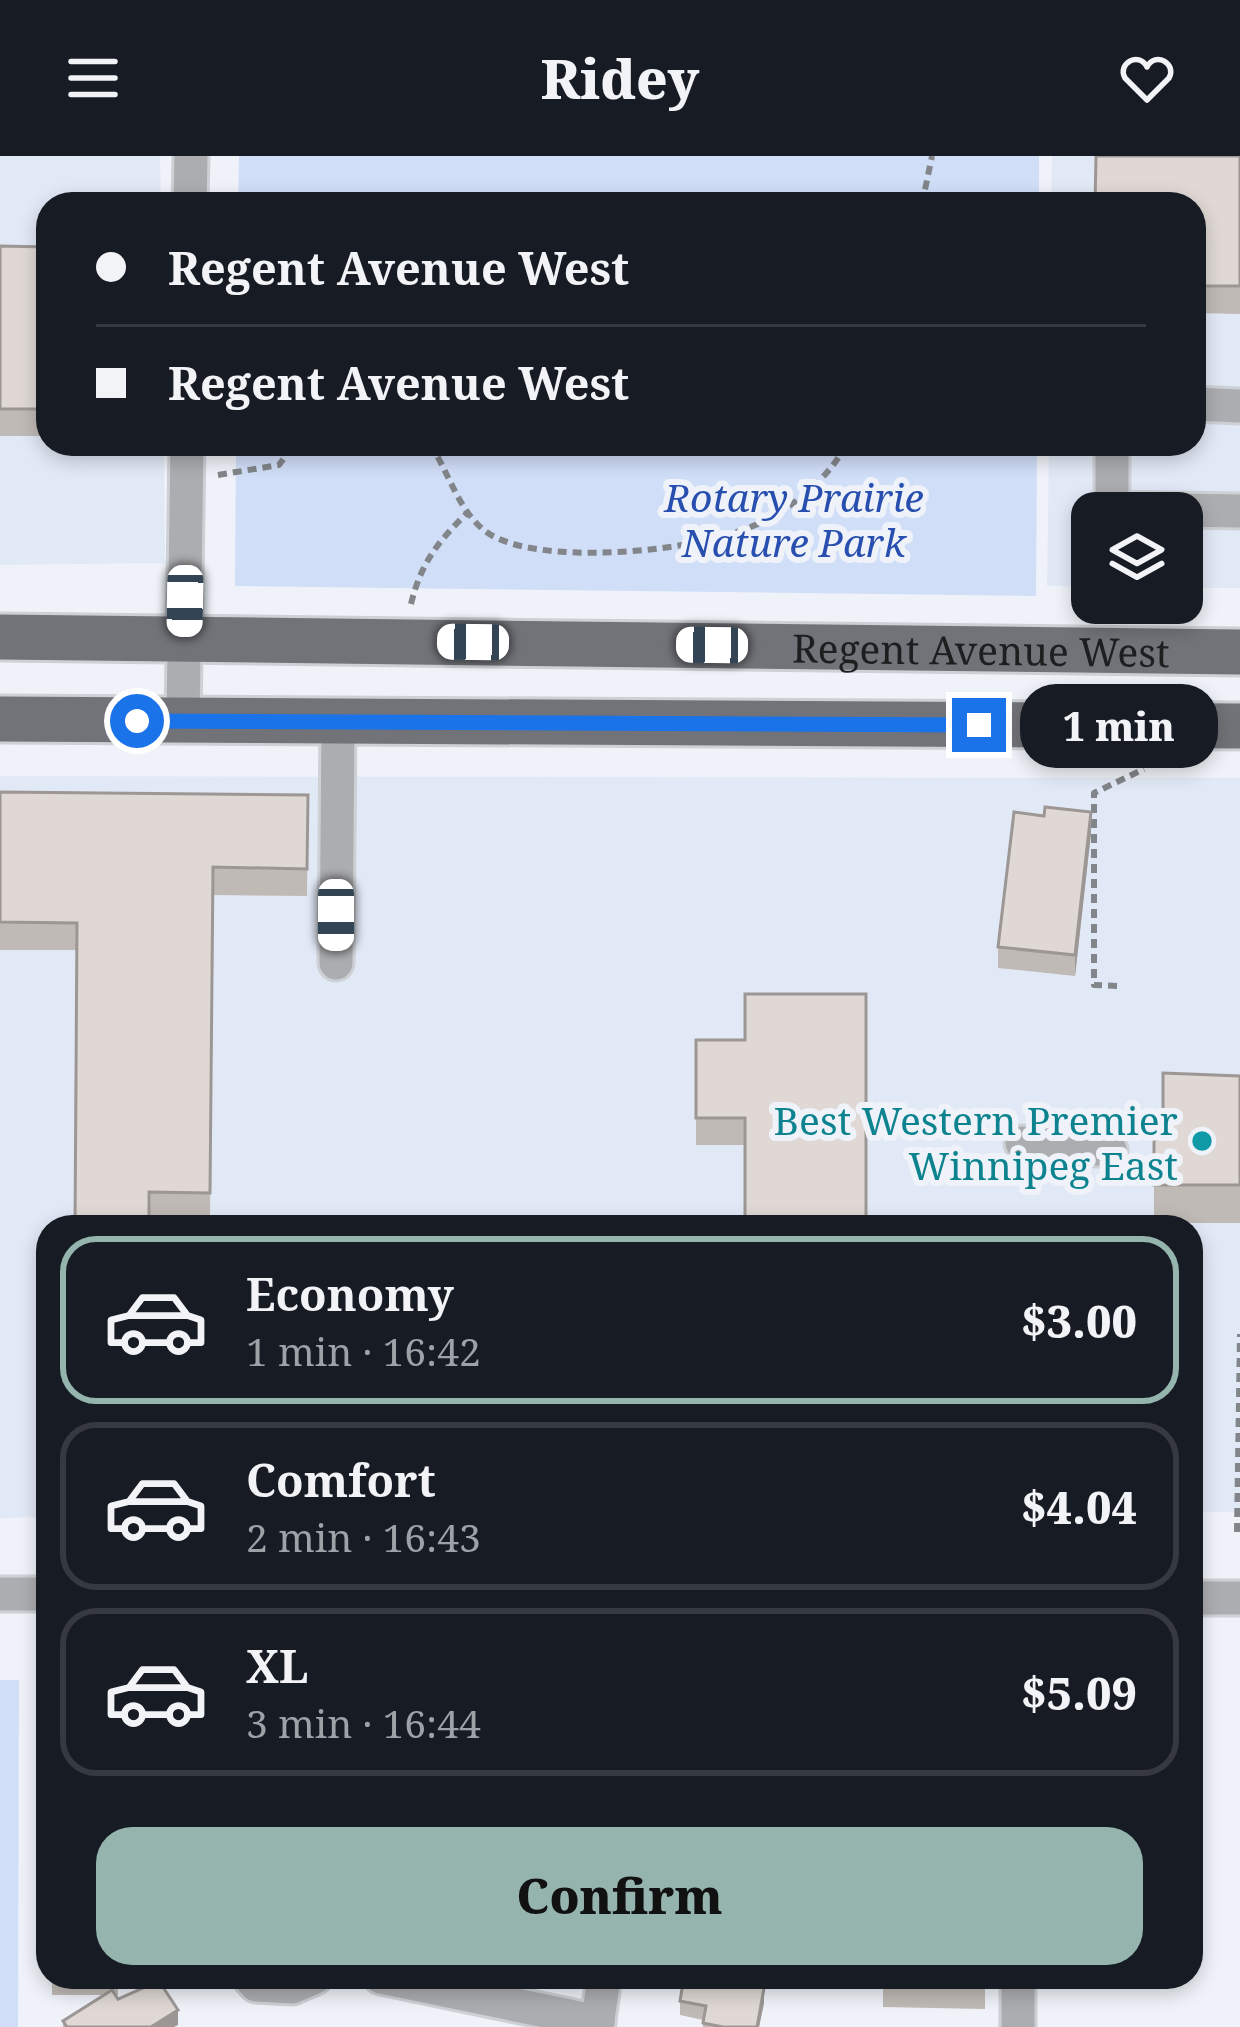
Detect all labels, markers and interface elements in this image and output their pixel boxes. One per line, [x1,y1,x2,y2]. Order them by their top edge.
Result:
text: Ridey [541,41,699,115]
icon: menu [60,45,126,111]
icon: heart [1114,45,1180,111]
text: Regent Avenue West [168,237,629,298]
text: Regent Avenue West [168,352,629,413]
park label: Rotary Prairie Nature Park [663,470,924,568]
map controls [1071,492,1203,624]
button: layers [1071,492,1203,624]
car [166,565,204,637]
street label: Regent Avenue West [792,620,1170,678]
car [437,623,509,661]
car [676,626,748,664]
callout: 1 min [1021,683,1219,767]
route start [110,694,164,748]
route end [952,698,1006,752]
text: 1 min [1063,699,1175,752]
car [318,879,354,951]
place label: Best Western Premier Winnipeg East [774,1093,1178,1191]
marker: Best Western Premier Winnipeg East [1189,1128,1215,1154]
text: Economy [246,1263,454,1324]
icon: car [102,1266,210,1374]
text: $3.00 [1021,1290,1137,1351]
text: 1 min · 16:42 [246,1324,481,1377]
text: Comfort [246,1449,436,1510]
icon: car [102,1452,210,1560]
text: $4.04 [1021,1476,1137,1537]
text: 2 min · 16:43 [246,1510,481,1563]
text: XL [246,1635,308,1696]
icon: car [102,1638,210,1746]
text: $5.09 [1021,1662,1137,1723]
text: 3 min · 16:44 [246,1696,481,1749]
button: Confirm [96,1827,1143,1965]

